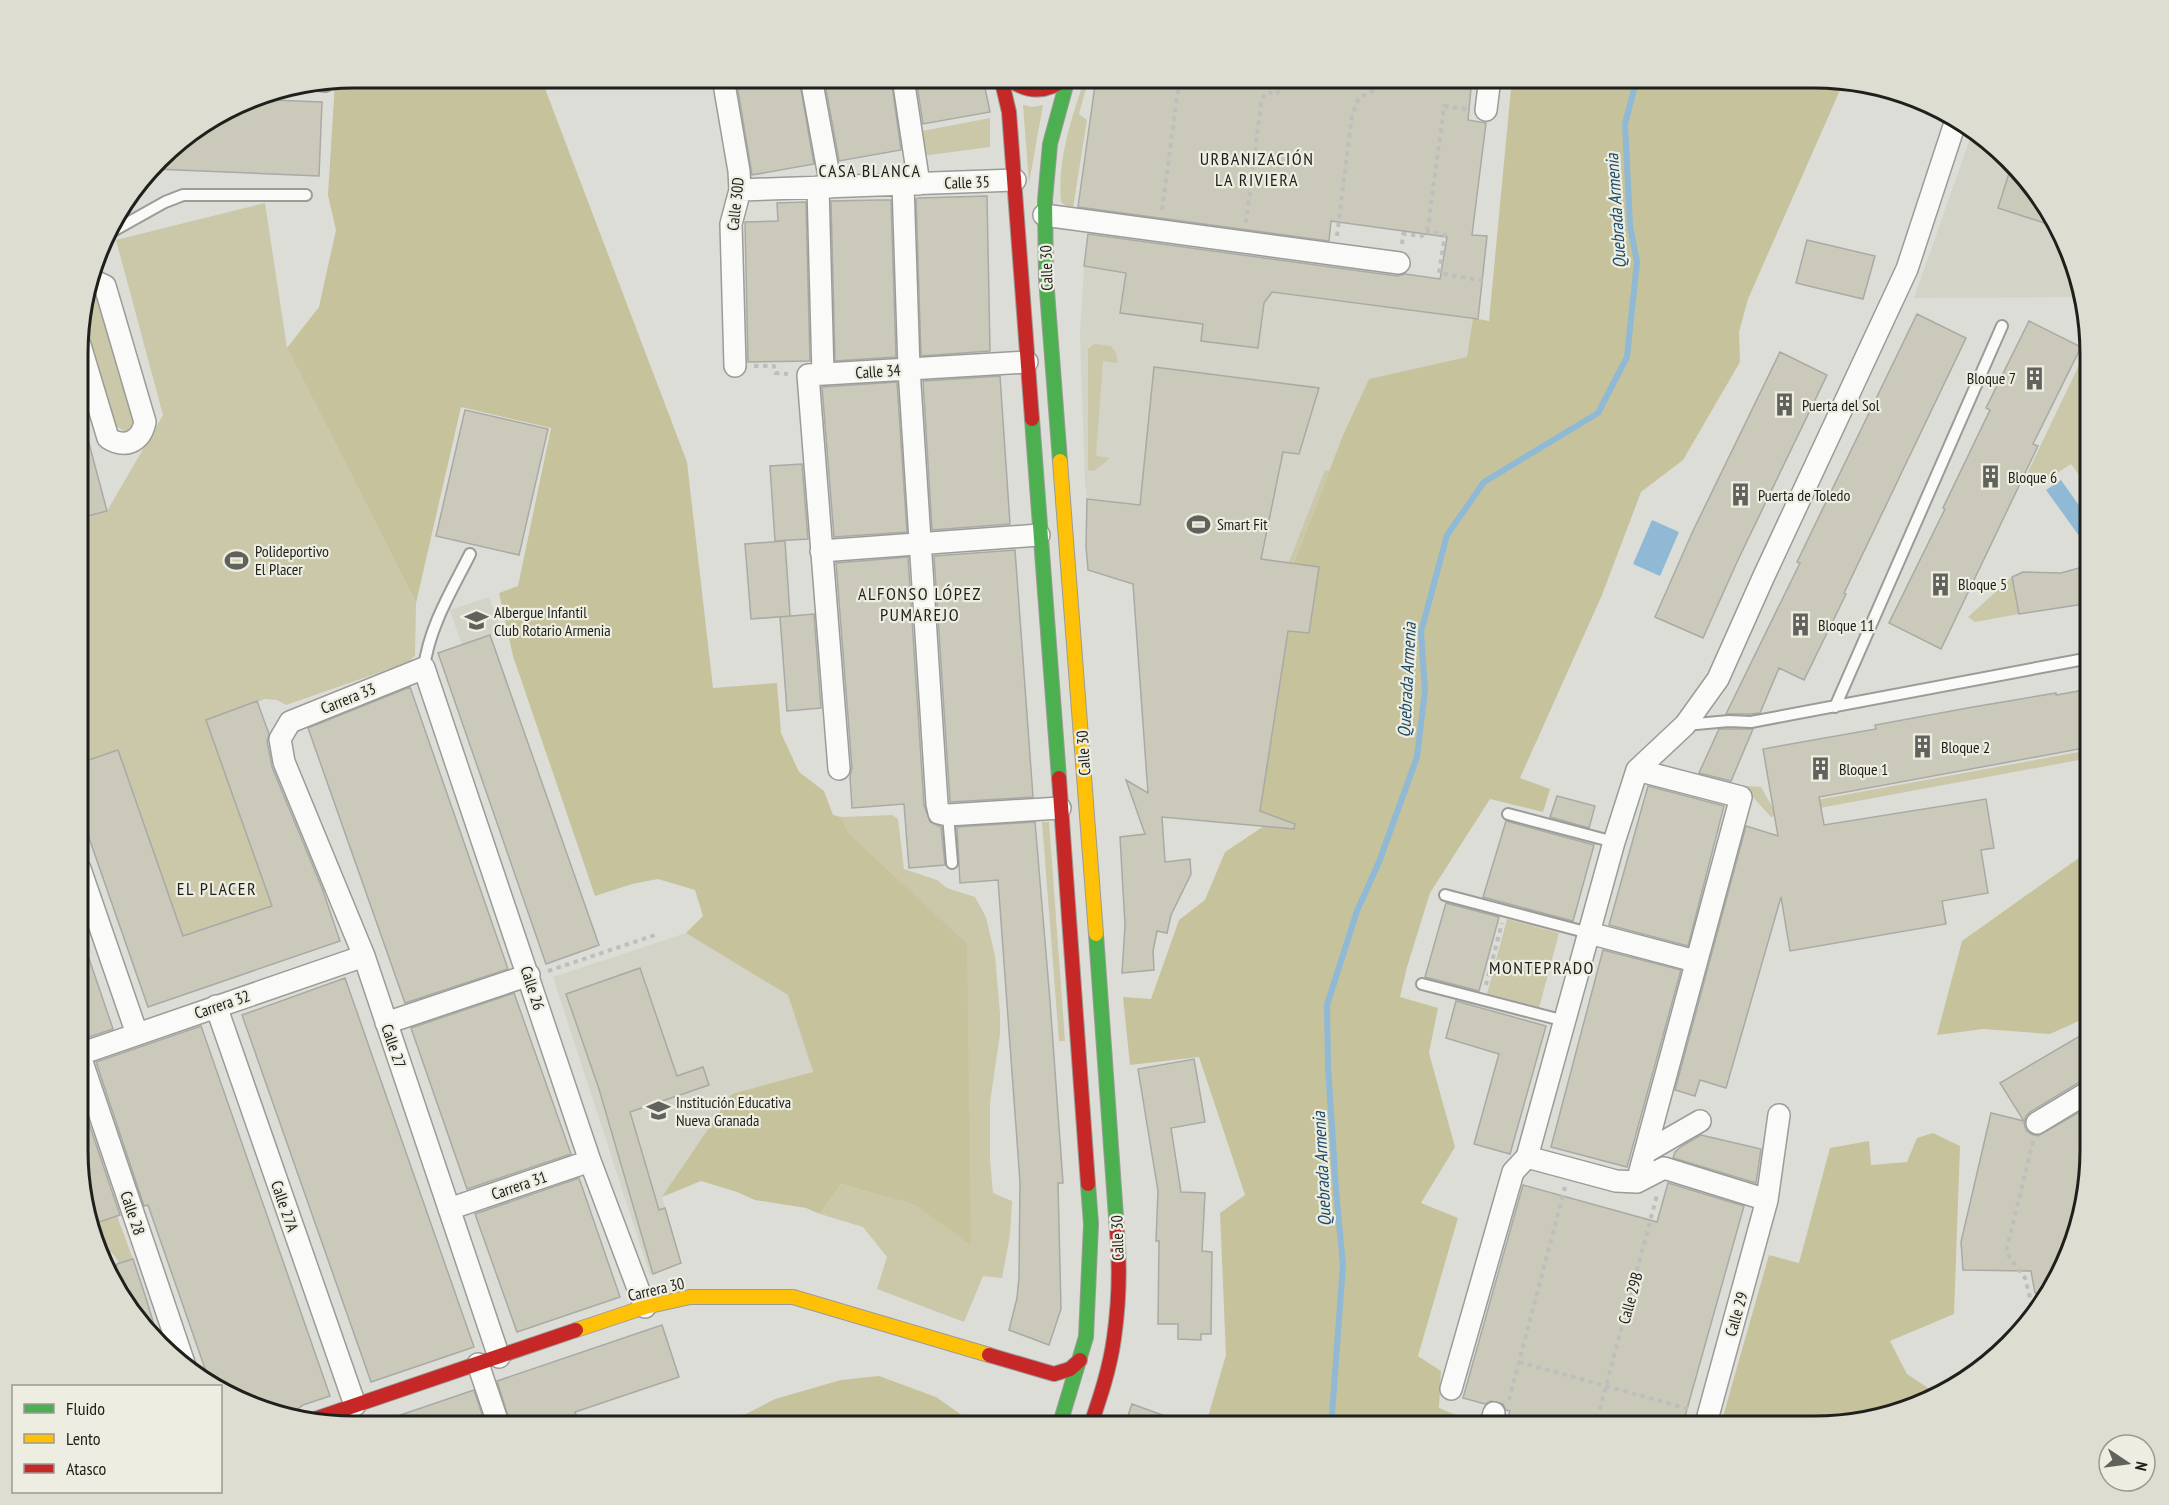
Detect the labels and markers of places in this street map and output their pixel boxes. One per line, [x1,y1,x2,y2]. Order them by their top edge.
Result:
building icon: Bloque 7 [2021,365,2047,391]
place label: Bloque 7 [1967,368,2016,388]
building icon: Puerta del Sol [1771,392,1797,418]
place label: Puerta del Sol [1802,395,1880,415]
building icon: Bloque 6 [1977,464,2003,490]
place label: Bloque 6 [2008,467,2057,487]
building icon: Puerta de Toledo [1727,482,1753,508]
place label: Puerta de Toledo [1758,485,1850,505]
sports icon: Smart Fit [1186,511,1212,537]
place label: Smart Fit [1217,514,1268,534]
place label: Polideportivo El Placer [255,541,329,579]
sports icon: Polideportivo El Placer [224,547,250,573]
building icon: Bloque 5 [1927,571,1953,597]
place label: Bloque 5 [1958,574,2007,594]
place label: Albergue Infantil Club Rotario Armenia [494,602,611,640]
school or university icon: Albergue Infantil Club Rotario Armenia [463,608,489,634]
building icon: Bloque 11 [1787,612,1813,638]
place label: Bloque 11 [1818,615,1874,635]
building icon: Bloque 2 [1910,734,1936,760]
place label: Bloque 2 [1941,737,1990,757]
building icon: Bloque 1 [1808,756,1834,782]
place label: Bloque 1 [1839,759,1888,779]
place label: Institución Educativa Nueva Granada [676,1092,791,1130]
school or university icon: Institución Educativa Nueva Granada [645,1098,671,1124]

